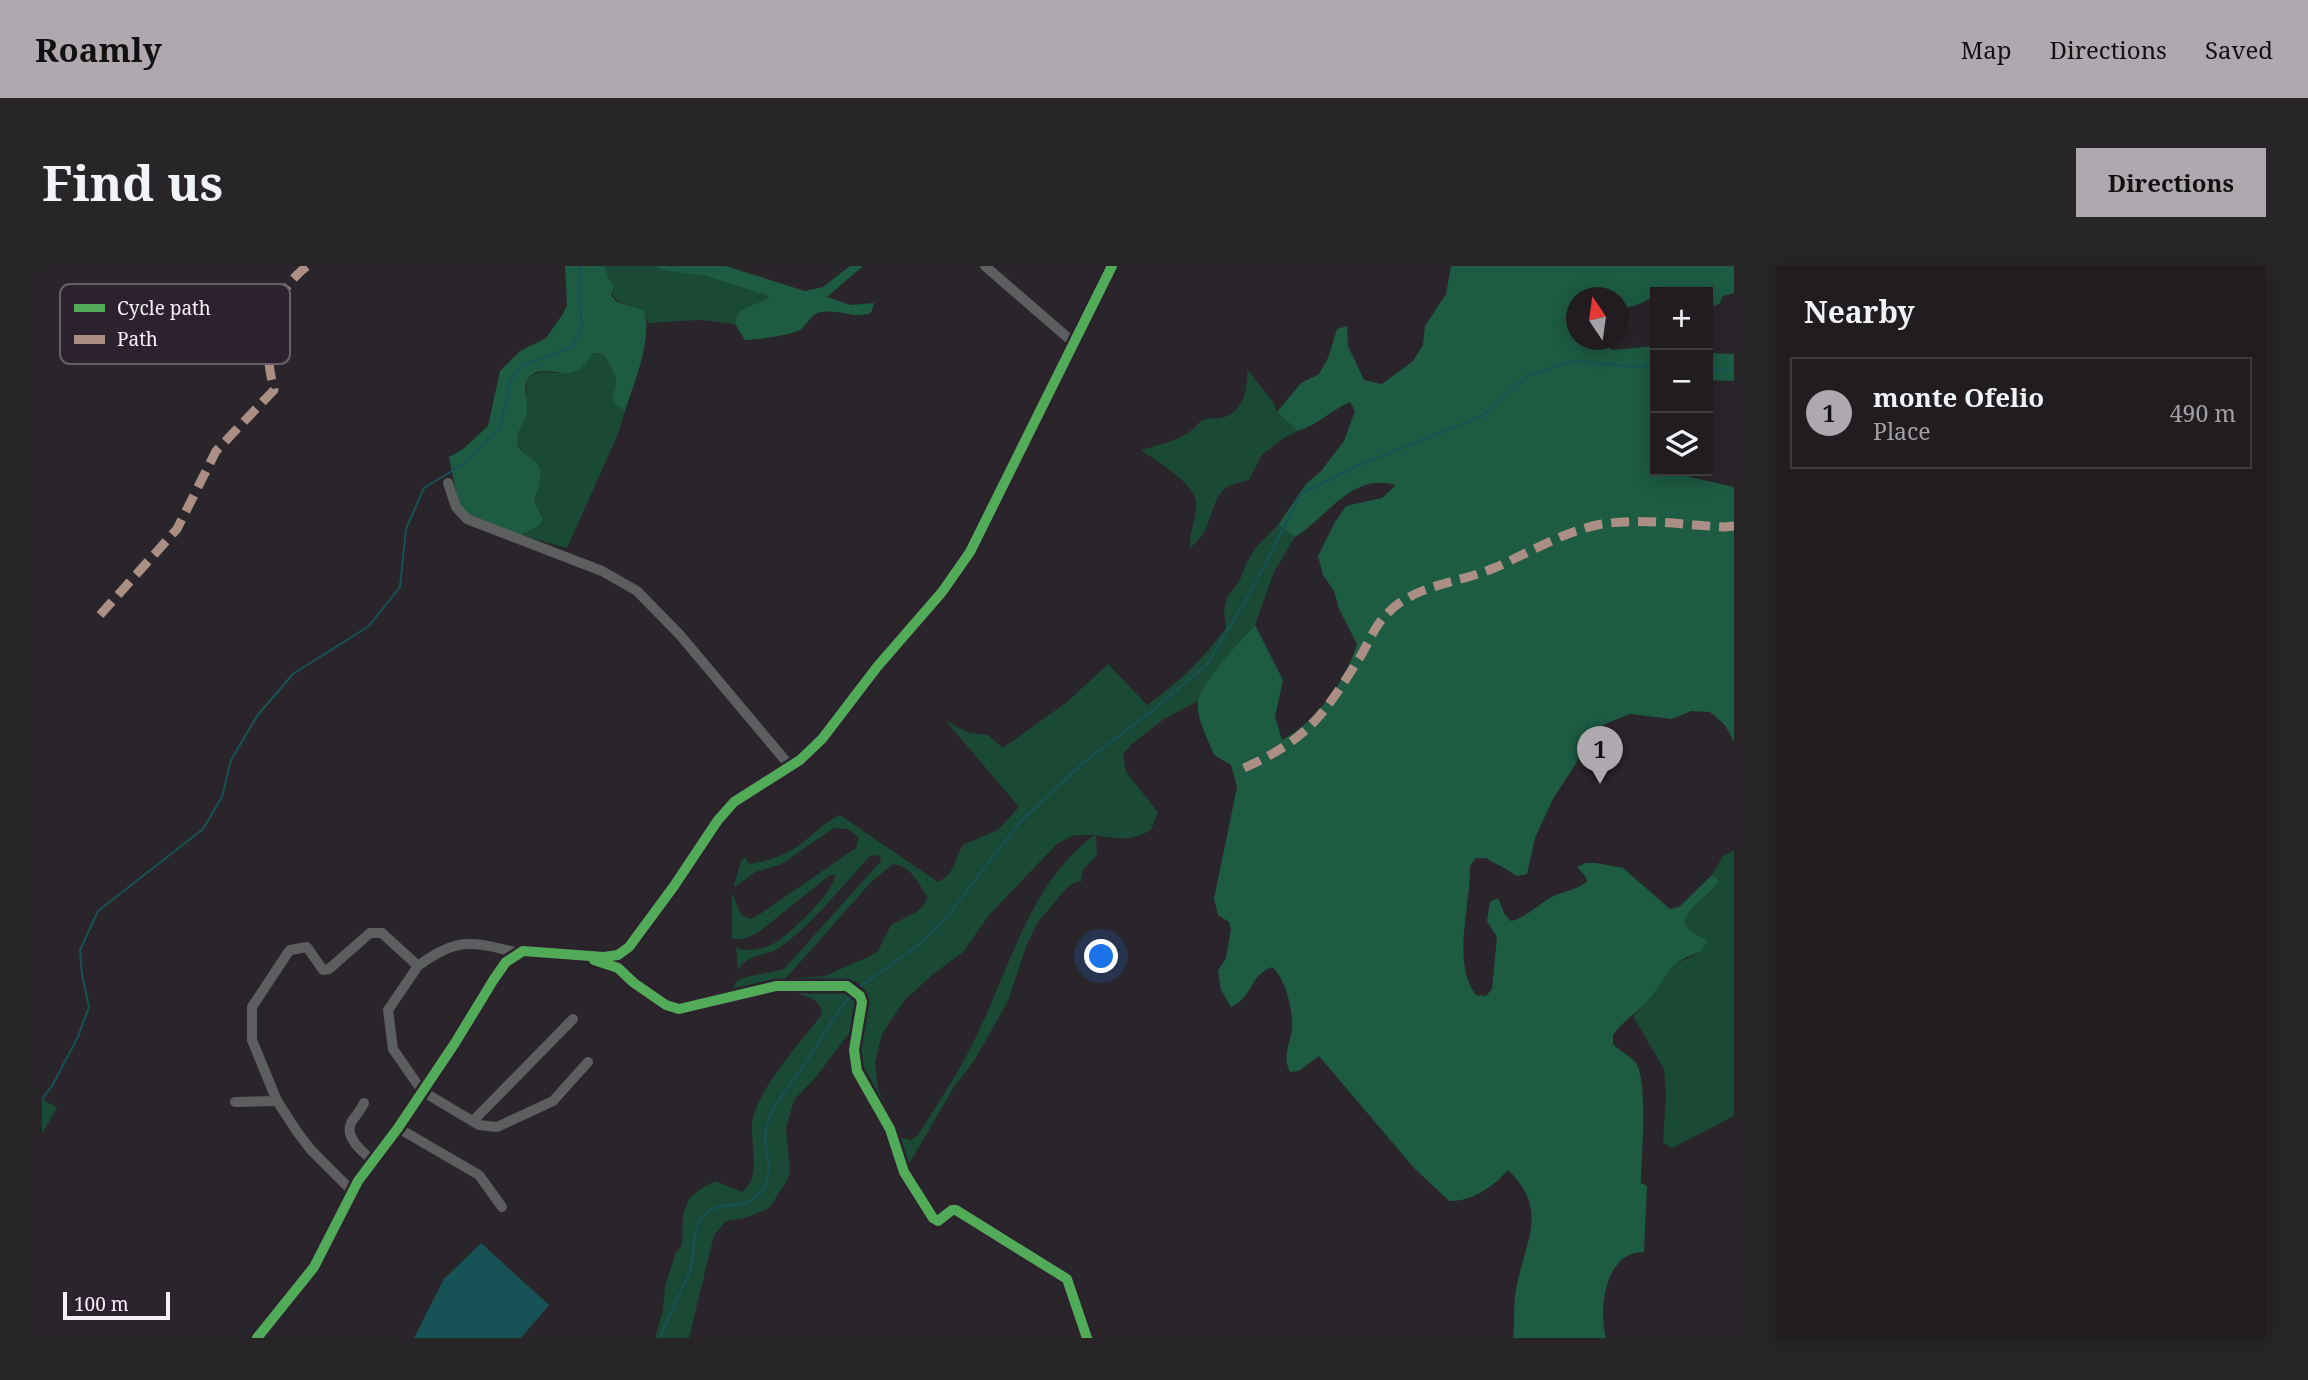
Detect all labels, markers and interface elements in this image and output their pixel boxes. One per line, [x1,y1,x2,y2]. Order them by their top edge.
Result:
text: Roamly [35,27,162,72]
text: Map [1961,33,2012,66]
text: Directions [2050,33,2167,66]
text: Saved [2205,33,2273,66]
button: Directions [2076,148,2266,217]
text: Find us [42,149,223,215]
legend [60,284,290,364]
north arrow [1566,287,1629,350]
map controls [1650,287,1713,476]
button: + [1650,287,1713,350]
text: Nearby [1804,291,1915,332]
text: Cycle path [117,295,211,321]
text: Path [117,326,158,352]
button: − [1650,350,1713,413]
text: monte Ofelio [1873,379,2044,415]
text: 1 [1823,397,1836,429]
text: 490 m [2170,397,2236,429]
button: layers [1650,413,1713,476]
text: Place [1873,415,1931,447]
pin: 1 [1577,726,1623,784]
your location [1084,939,1118,973]
scale bar [63,1289,170,1321]
text: 100 m [74,1291,129,1317]

